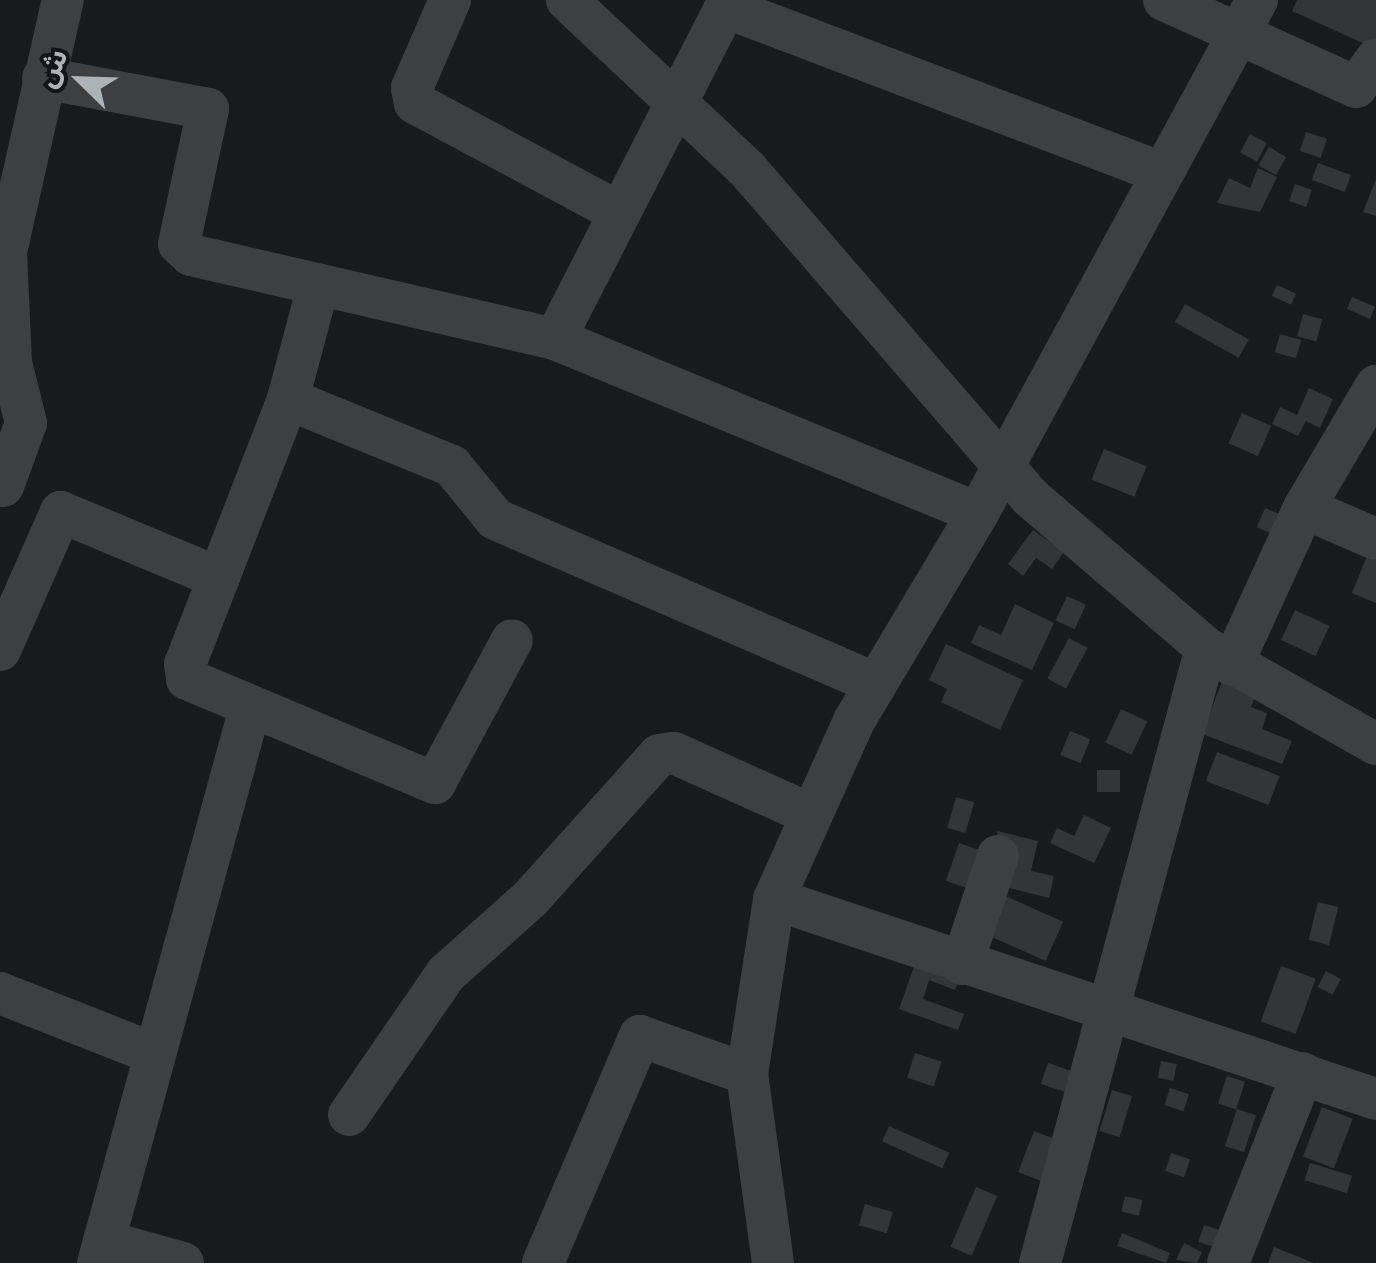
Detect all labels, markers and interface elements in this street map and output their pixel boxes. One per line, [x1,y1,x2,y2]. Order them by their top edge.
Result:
north arrow [30,30,130,130]
text: ش [27,43,77,93]

